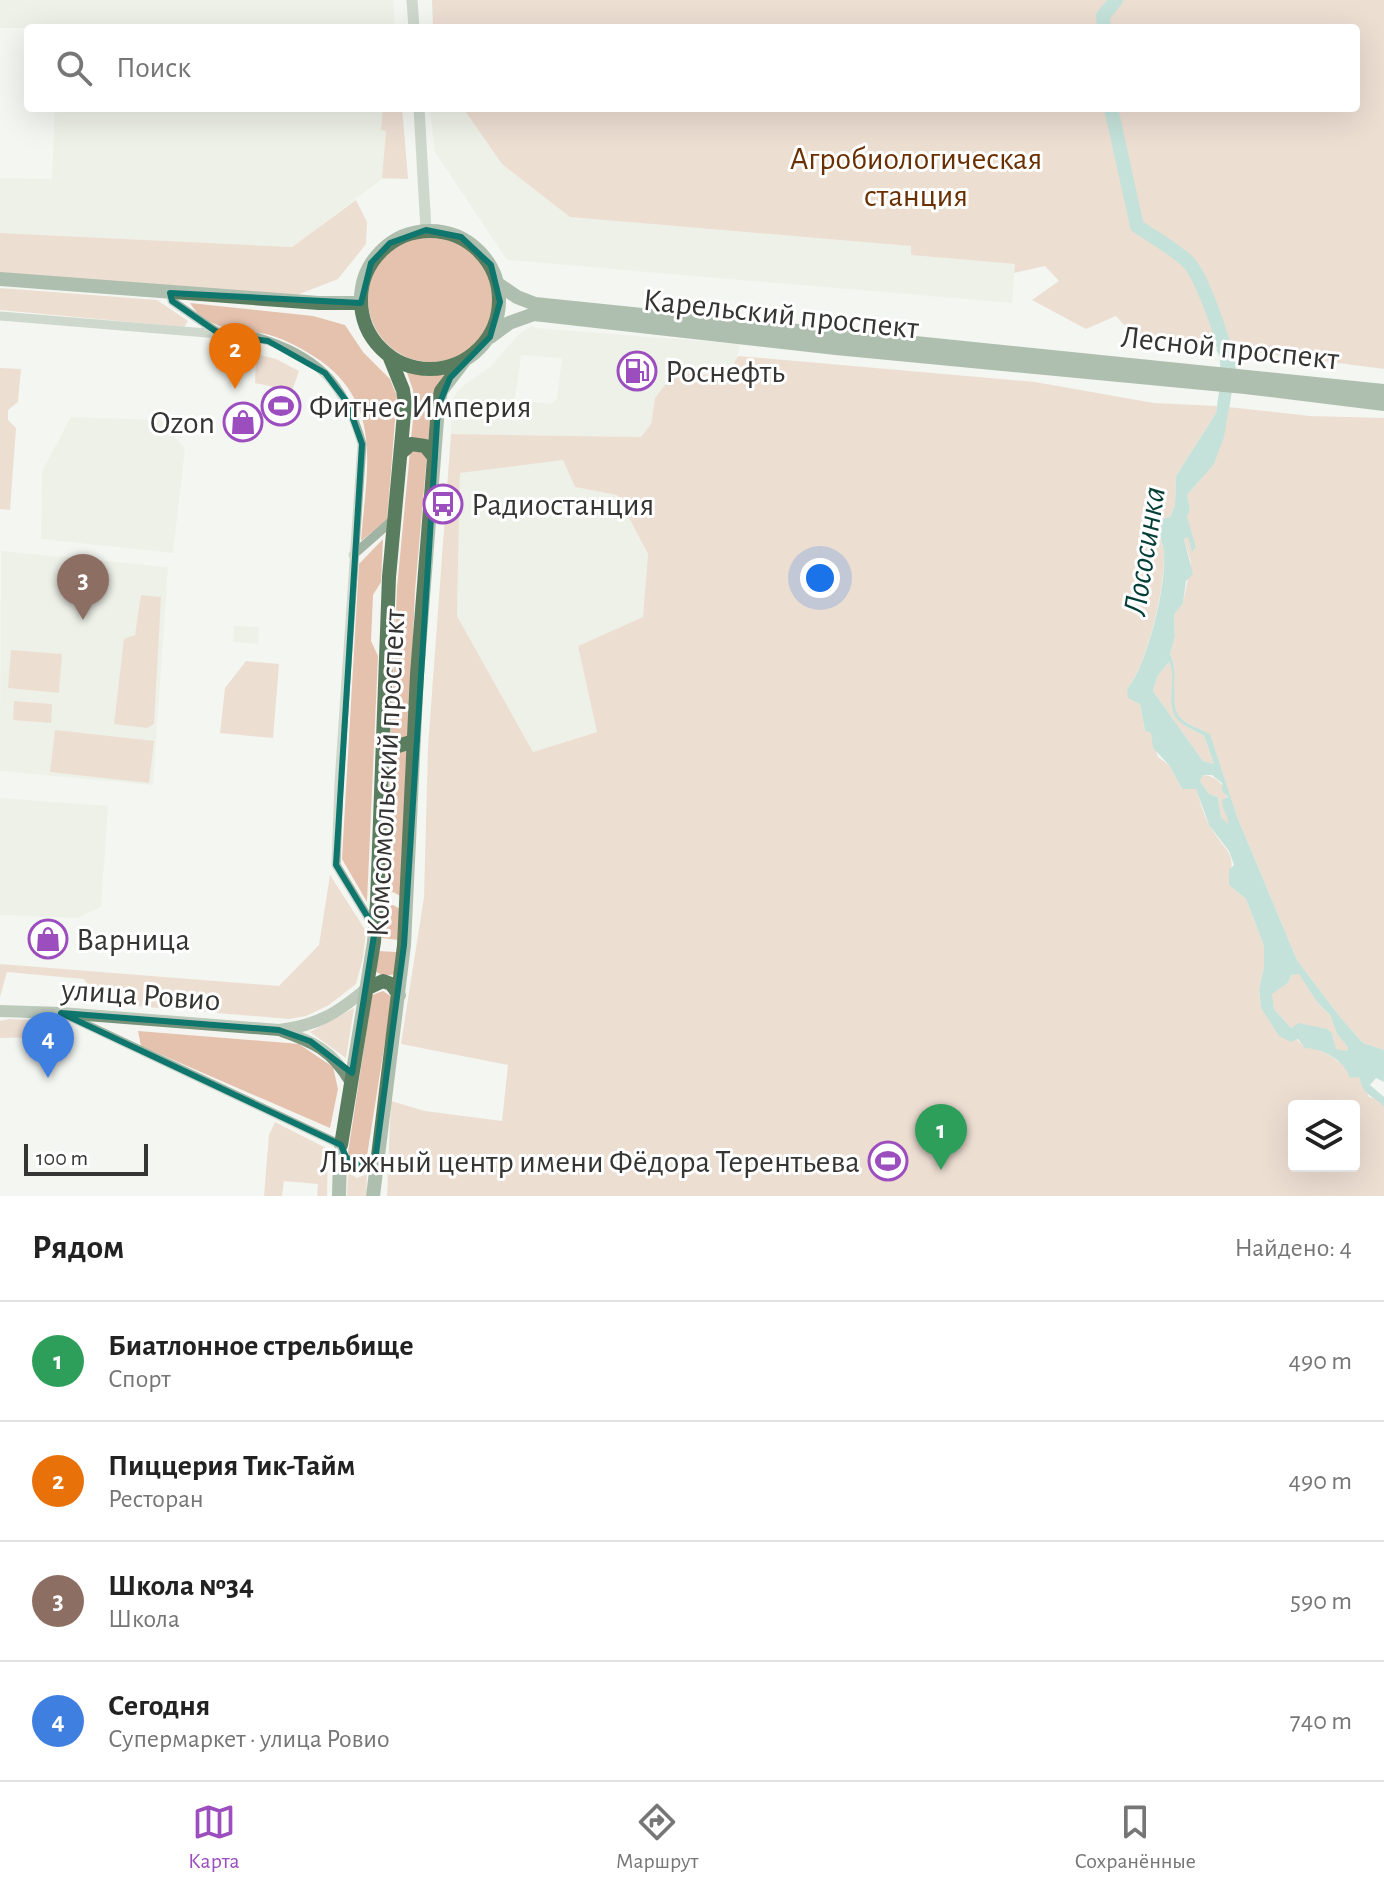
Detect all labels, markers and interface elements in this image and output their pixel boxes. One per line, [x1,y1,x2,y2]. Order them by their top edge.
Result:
search box [24,24,1360,112]
icon: search [52,46,96,90]
text: Поиск [116,53,191,83]
park label: Агробиологическая станция [790,143,1042,212]
street label: Карельский проспект [641,284,921,344]
street label: Лесной проспект [1119,321,1341,375]
pin: 2 [209,323,261,389]
fuel station icon: Роснефть [616,350,658,392]
place label: Роснефть [665,356,785,388]
sports icon: Фитнес Империя [260,385,302,427]
place label: Фитнес Империя [309,391,532,423]
shop icon: Ozon [222,401,264,443]
place label: Ozon [150,407,215,439]
bus stop icon: Радиостанция [422,483,464,525]
water label: Лососинка [1118,484,1172,619]
place label: Радиостанция [471,489,654,521]
pin: 3 [57,554,109,620]
your location [800,558,840,598]
street label: Комсомольский проспект [361,608,411,938]
shop icon: Варница [27,918,69,960]
place label: Варница [76,924,190,956]
street label: улица Ровио [59,973,222,1017]
pin: 4 [22,1012,74,1078]
map controls [1288,1100,1360,1172]
button: layers [1288,1100,1360,1172]
pin: 1 [915,1104,967,1170]
scale bar [24,1140,148,1176]
sports icon: Лыжный центр имени Фёдора Терентьева [867,1140,909,1182]
place label: Лыжный центр имени Фёдора Терентьева [320,1146,860,1178]
text: 100 m [36,1147,88,1169]
text: Рядом [32,1231,124,1265]
text: Найдено: 4 [1234,1235,1352,1261]
text: Биатлонное стрельбище [108,1331,414,1361]
text: 1 [53,1348,63,1374]
text: 490 m [1288,1348,1352,1374]
text: Спорт [108,1366,171,1392]
text: Пиццерия Тик-Тайм [108,1451,355,1481]
text: 2 [52,1468,64,1494]
text: 490 m [1288,1468,1352,1494]
text: Ресторан [108,1486,204,1512]
text: Школа №34 [108,1571,254,1601]
text: 3 [52,1588,64,1614]
text: 590 m [1290,1588,1352,1614]
text: Школа [108,1606,180,1632]
text: Сегодня [108,1691,210,1721]
text: 4 [51,1708,65,1734]
text: 740 m [1290,1708,1352,1734]
text: Супермаркет · улица Ровио [108,1726,390,1752]
tab: Карта [188,1800,240,1874]
tab: Маршрут [616,1800,698,1874]
tab: Сохранённые [1074,1800,1196,1874]

